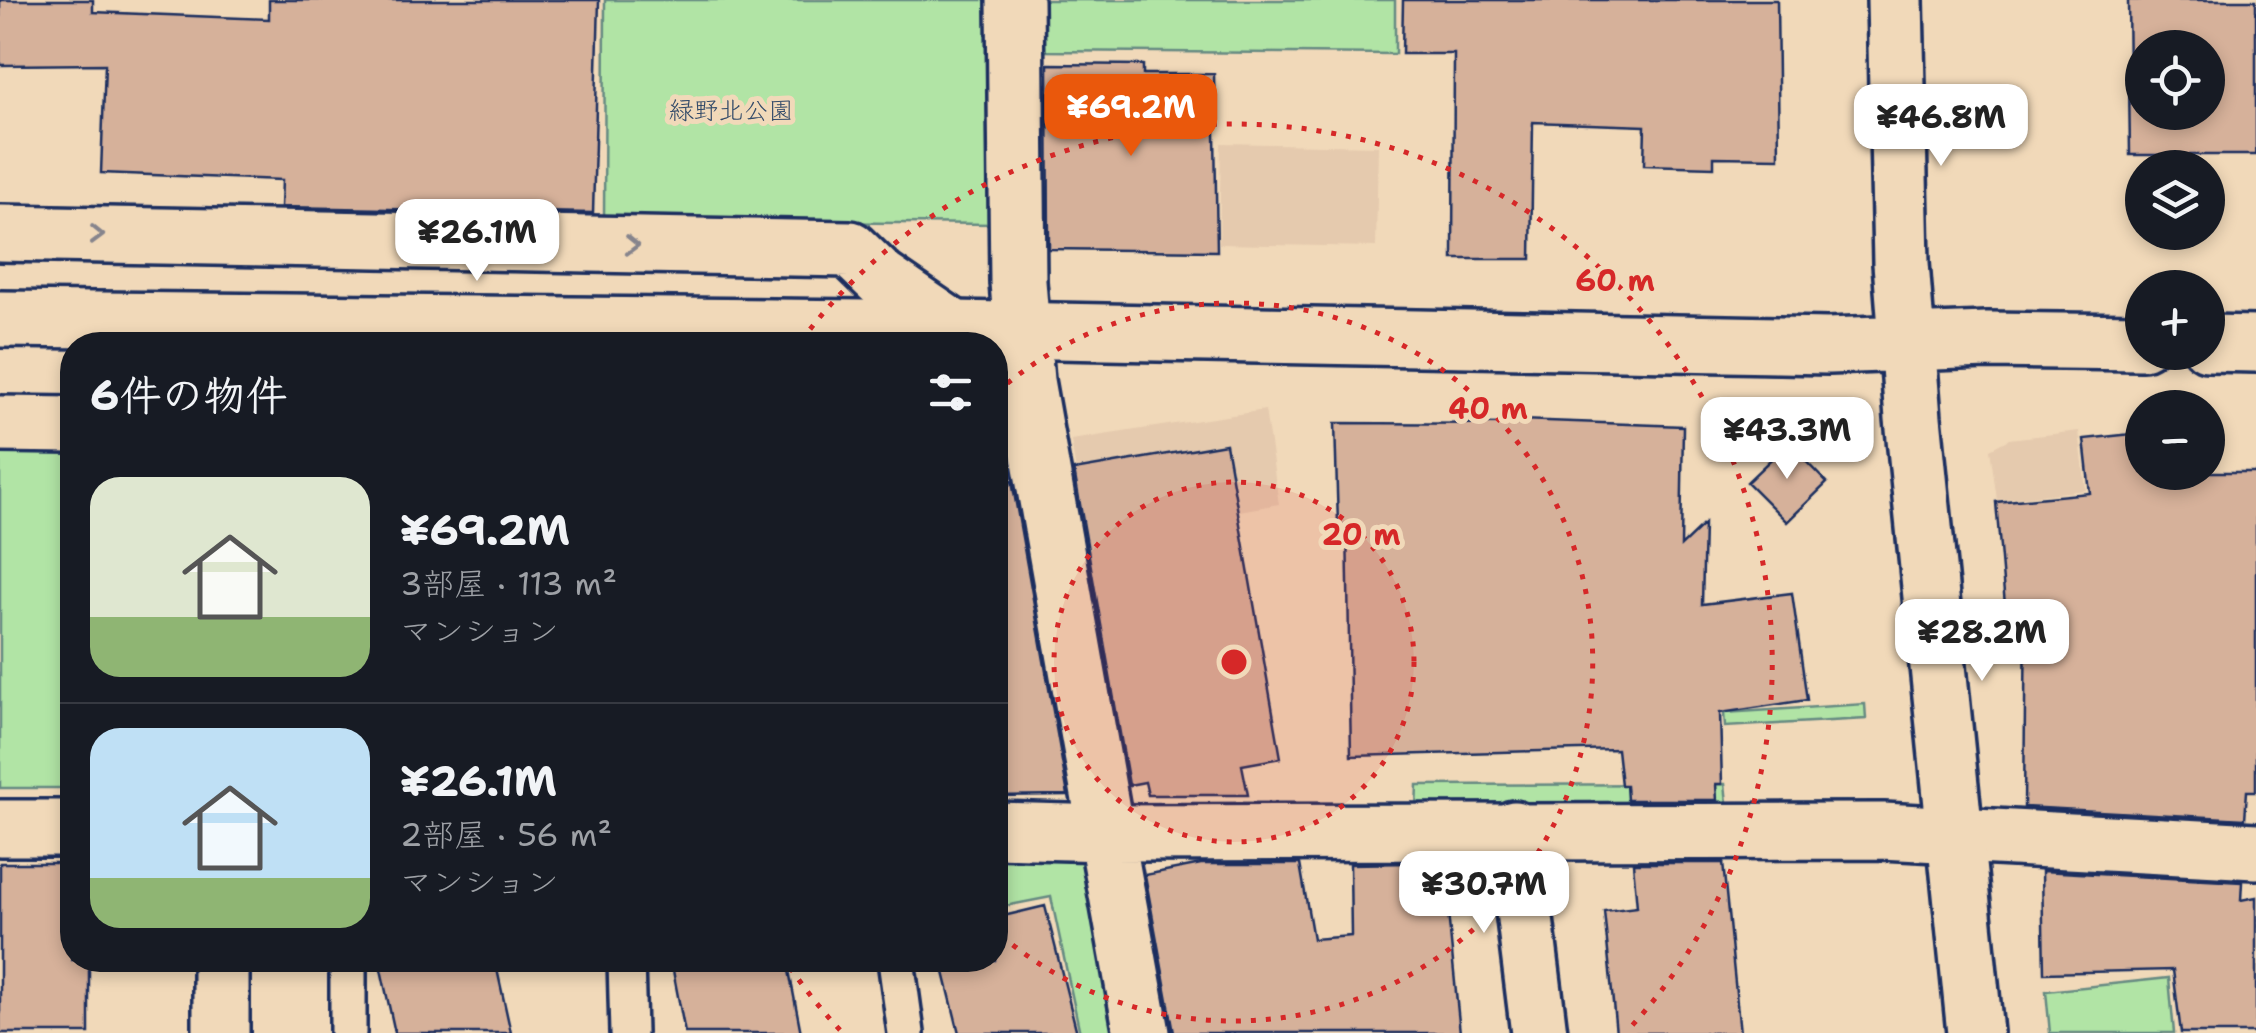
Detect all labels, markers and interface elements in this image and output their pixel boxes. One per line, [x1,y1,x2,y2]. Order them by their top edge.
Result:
map controls [2125,30,2225,490]
button: locate [2125,30,2225,130]
pin: ¥69.2M [1050,74,1212,159]
pin: ¥46.8M [1860,84,2022,169]
text: ¥69.2M [1066,85,1196,128]
park label: 緑野北公園 [668,93,794,127]
text: ¥46.8M [1876,95,2006,138]
button: layers [2125,150,2225,250]
pin: ¥26.1M [396,199,558,284]
text: ¥26.1M [417,210,537,253]
one-way arrow [90,224,106,246]
one-way arrow [625,234,641,255]
text: 60 m [1575,260,1655,301]
button: + [2125,270,2225,370]
icon: filters [923,365,978,420]
text: 6件の物件 [90,367,287,423]
text: 40 m [1448,388,1528,429]
button: − [2125,390,2225,490]
pin: ¥43.3M [1706,397,1868,482]
text: ¥43.3M [1723,408,1851,451]
text: ¥69.2M [400,502,570,558]
text: 20 m [1321,514,1401,555]
icon: home [170,517,290,637]
text: 3部屋 · 113 m² [400,562,617,605]
pin: ¥28.2M [1901,599,2063,684]
text: マンション [400,609,559,652]
text: ¥28.2M [1917,610,2047,653]
centre of rings [1216,644,1252,680]
text: ¥26.1M [400,753,557,809]
icon: home [170,768,290,888]
text: 2部屋 · 56 m² [400,813,612,856]
pin: ¥30.7M [1403,851,1565,936]
text: マンション [400,860,559,903]
text: ¥30.7M [1421,862,1547,905]

